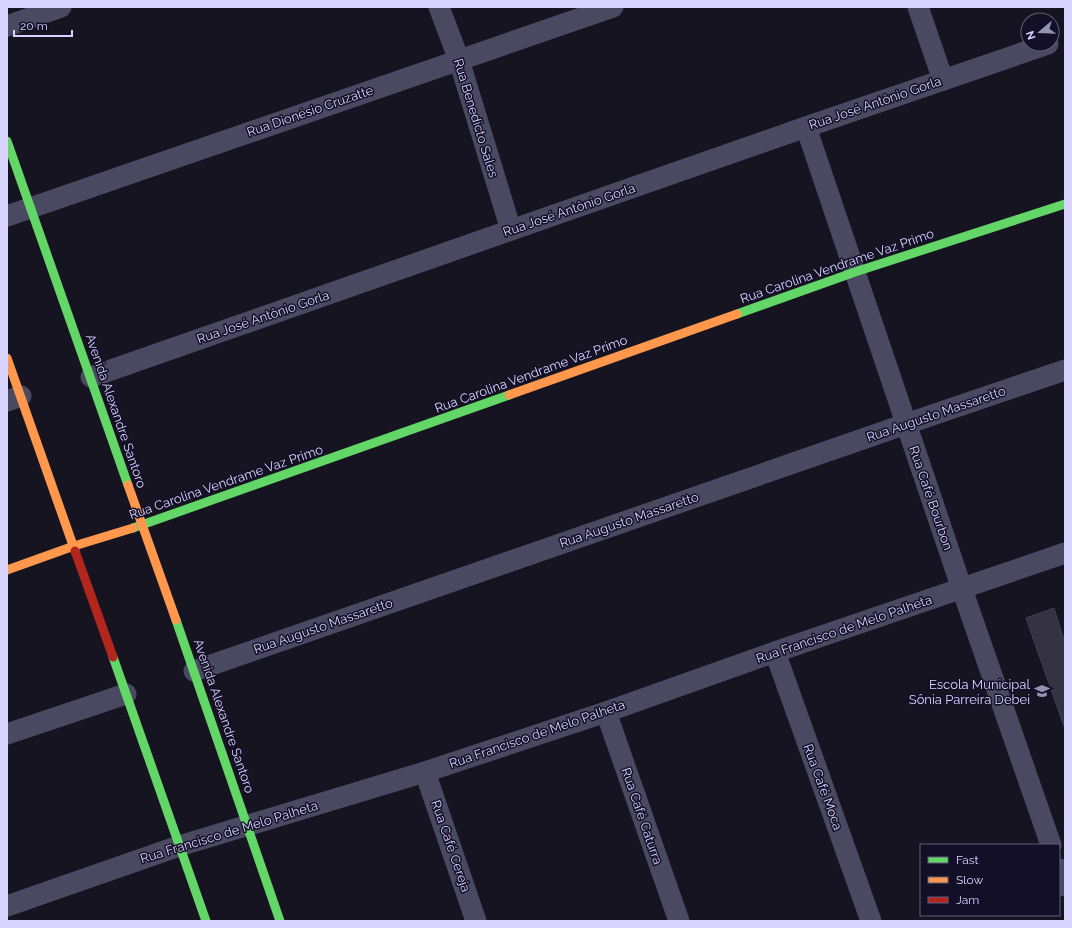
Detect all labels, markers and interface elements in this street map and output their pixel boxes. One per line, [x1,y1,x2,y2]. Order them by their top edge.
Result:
scale bar [14,12,72,38]
north arrow [1020,12,1060,52]
text: 20 m [20,19,48,33]
text: N [1024,29,1039,41]
street label: Rua Benedicto Sales [451,57,501,179]
street label: Rua José Antônio Gorla [807,73,943,133]
street label: Rua Dionésio Cruzatte [245,82,375,140]
street label: Rua José Antônio Gorla [501,180,637,240]
street label: Rua Carolina Vendrame Vaz Primo [738,226,936,306]
street label: Rua José Antônio Gorla [195,287,331,347]
street label: Avenida Alexandre Santoro [83,332,150,490]
street label: Rua Carolina Vendrame Vaz Primo [433,332,630,416]
street label: Rua Augusto Massaretto [864,383,1008,445]
street label: Rua Carolina Vendrame Vaz Primo [127,442,325,522]
street label: Rua Café Bourbon [906,444,956,552]
street label: Rua Augusto Massaretto [557,489,701,551]
street label: Rua Francisco de Melo Palheta [754,592,934,666]
street label: Rua Augusto Massaretto [251,595,395,657]
street label: Avenida Alexandre Santoro [191,637,258,795]
place label: Escola Municipal Sônia Parreira Debei [909,677,1030,707]
school or university icon: Escola Municipal Sônia Parreira Debei [1033,682,1051,700]
street label: Rua Francisco de Melo Palheta [447,697,627,771]
street label: Rua Café Moca [800,742,846,832]
street label: Rua Café Caturra [618,765,666,867]
street label: Rua Francisco de Melo Palheta [138,798,320,866]
street label: Rua Café Cereja [428,798,474,894]
legend [920,844,1060,916]
text: Fast [956,853,979,867]
text: Slow [956,873,983,887]
text: Jam [956,893,979,907]

